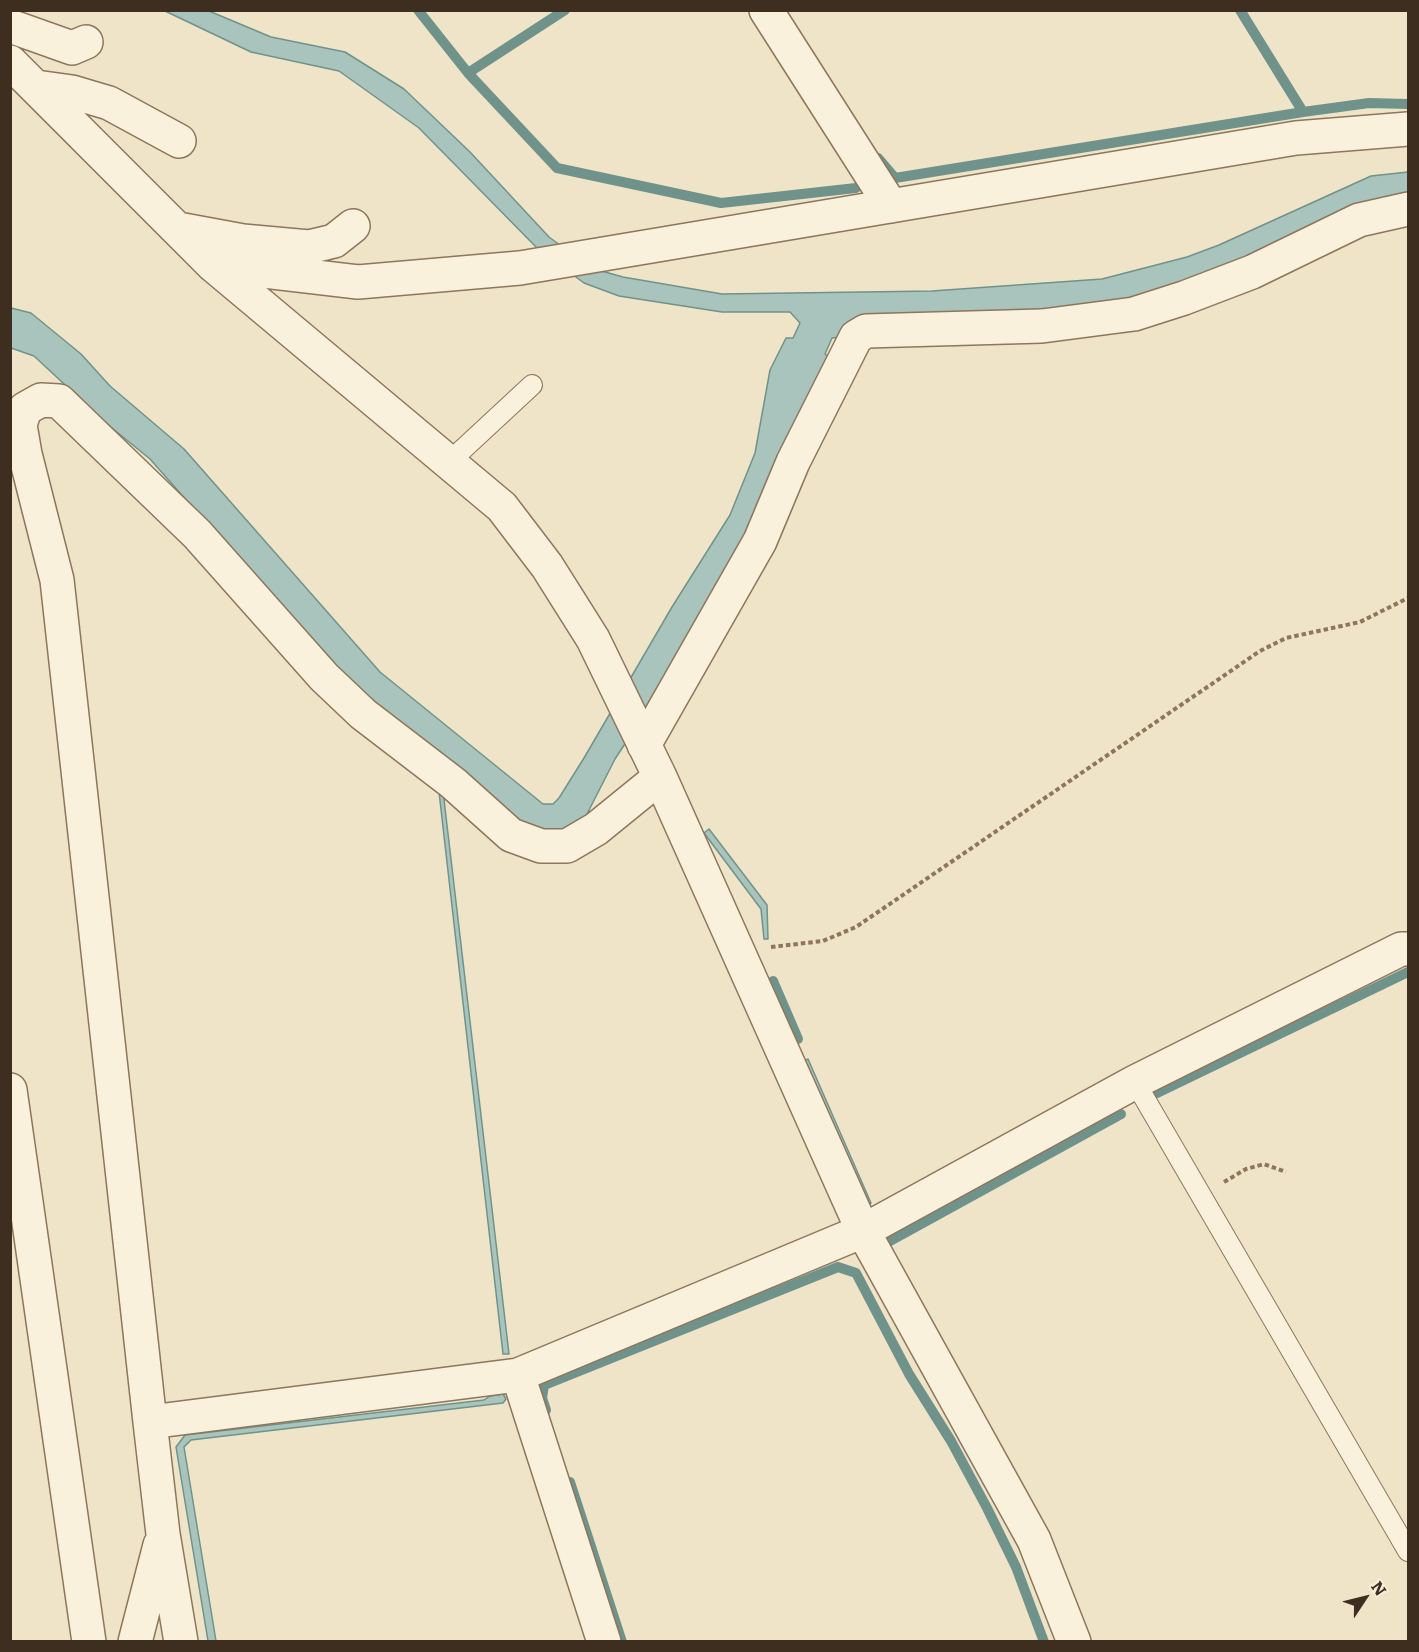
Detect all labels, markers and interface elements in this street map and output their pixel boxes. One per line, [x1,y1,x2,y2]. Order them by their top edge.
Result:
north arrow [1335,1568,1395,1628]
text: N [1366,1575,1393,1600]

